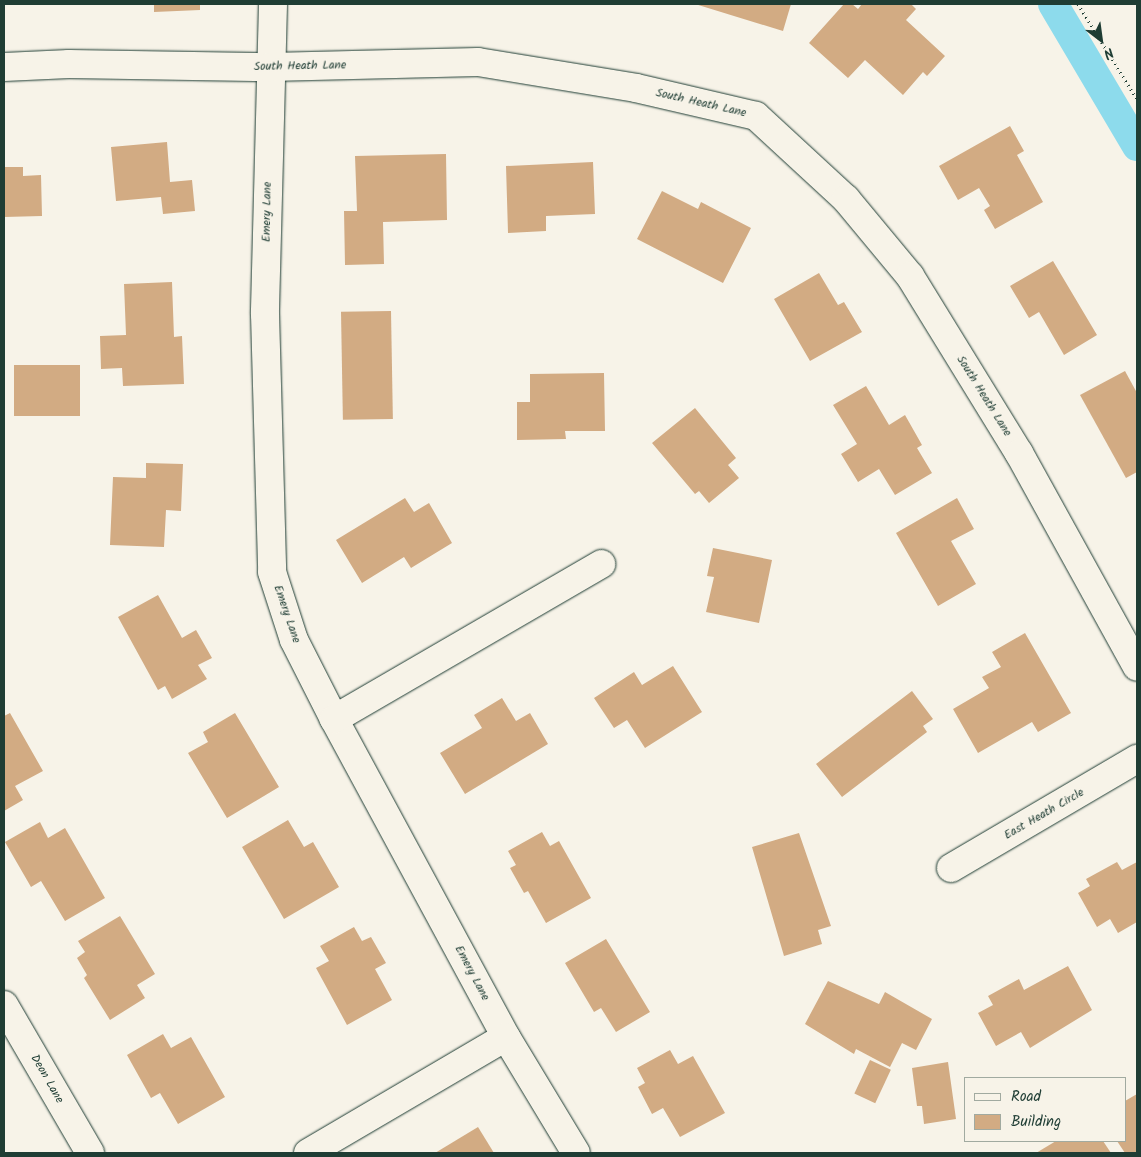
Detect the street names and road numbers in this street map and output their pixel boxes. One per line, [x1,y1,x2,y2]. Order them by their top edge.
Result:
street label: South Heath Lane [254,58,346,74]
street label: South Heath Lane [654,86,748,120]
street label: Emery Lane [259,182,275,242]
street label: South Heath Lane [953,353,1015,439]
street label: Emery Lane [270,583,304,645]
street label: East Heath Circle [1001,785,1087,843]
street label: Emery Lane [451,943,493,1003]
street label: Deon Lane [27,1052,67,1106]

